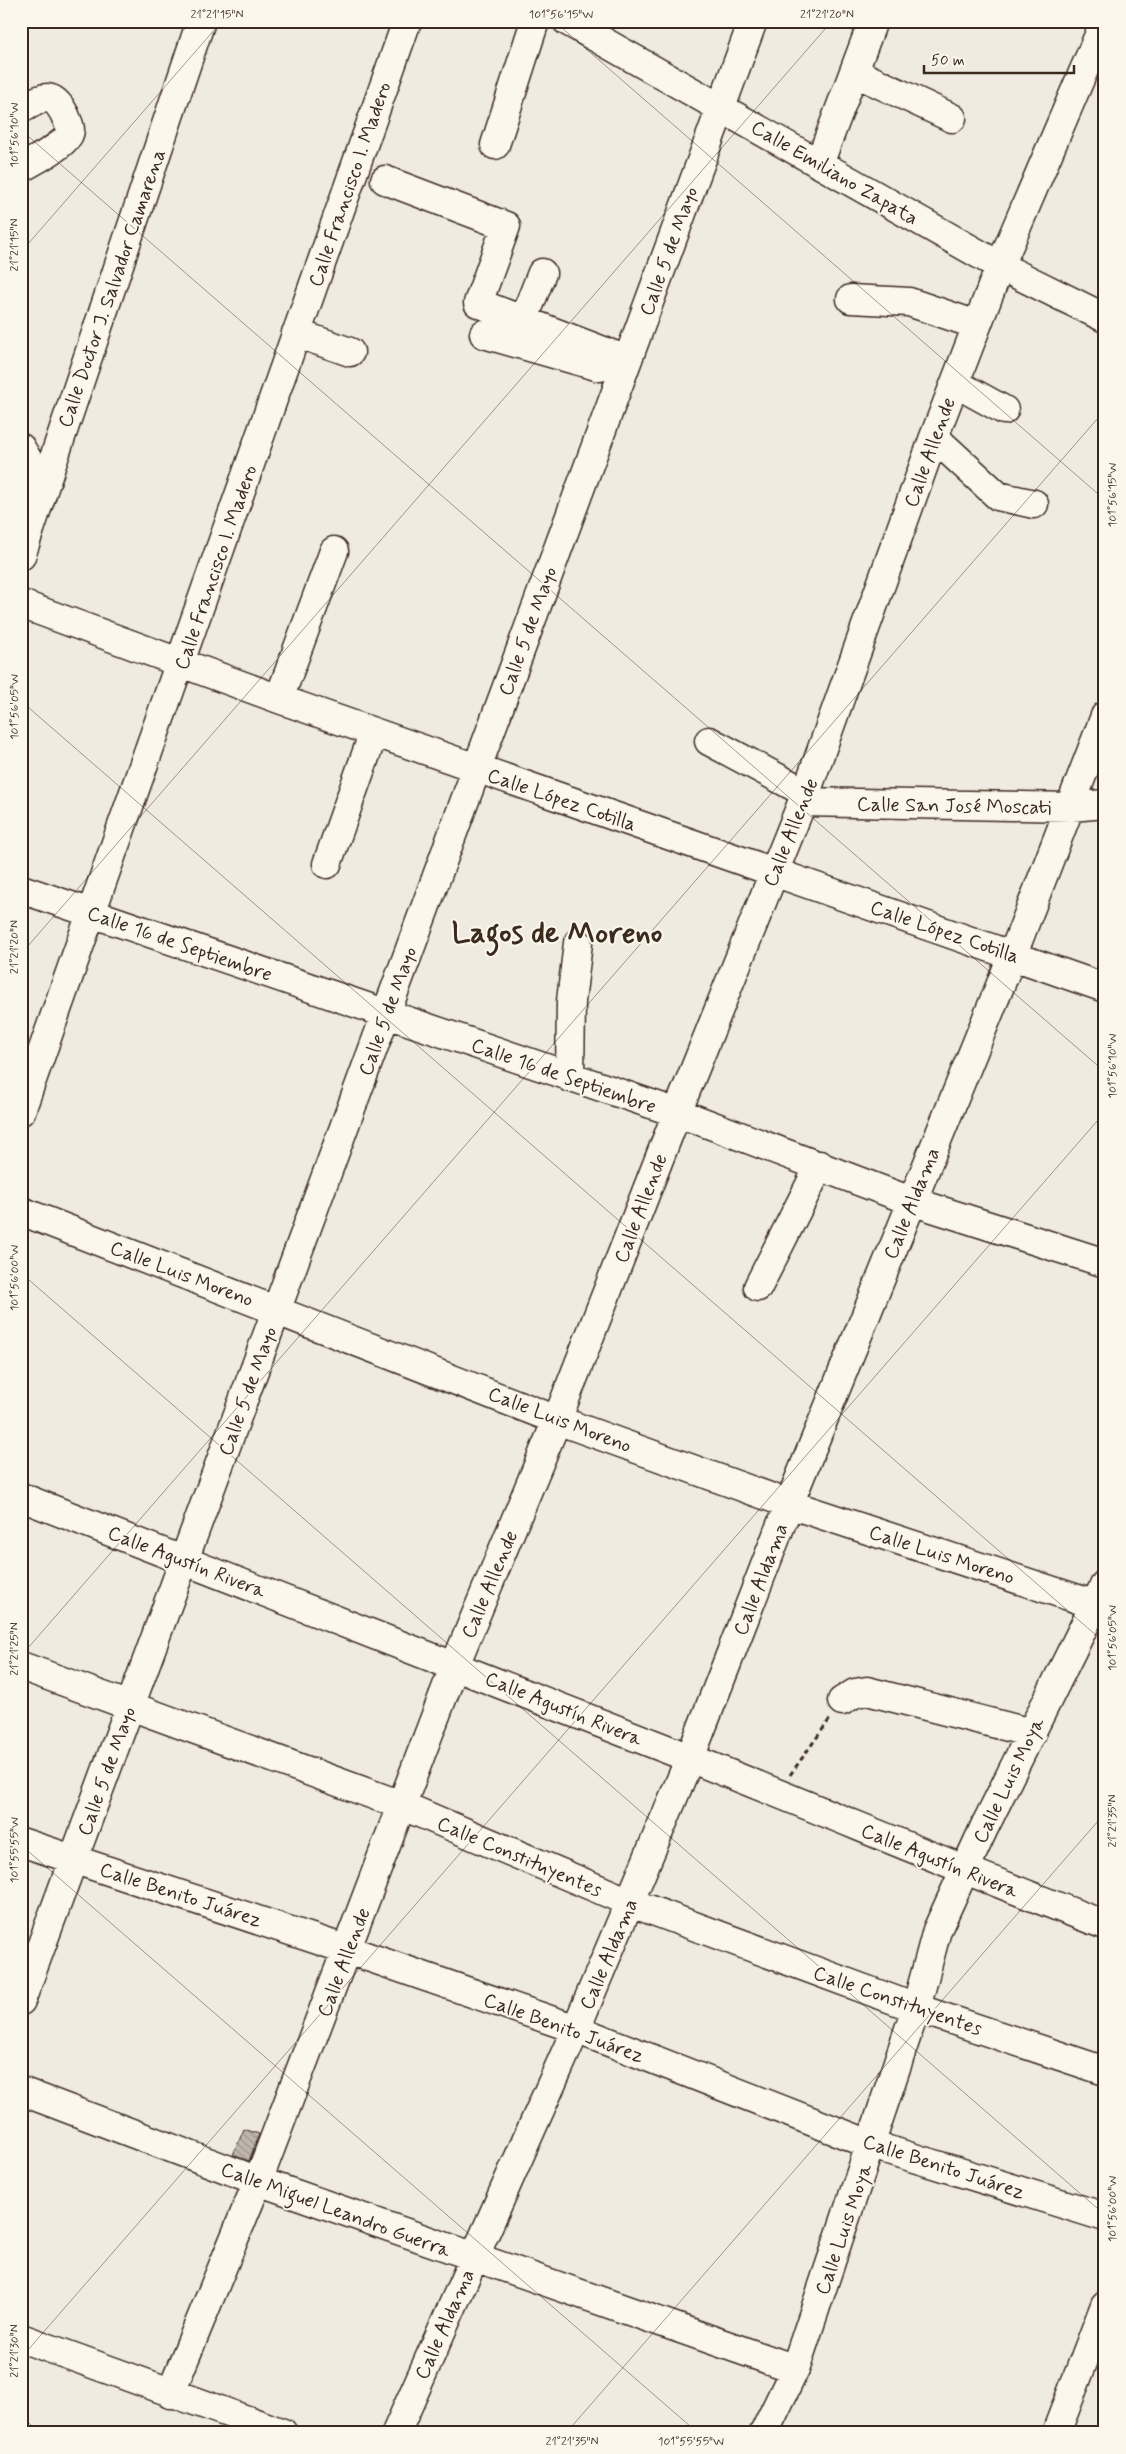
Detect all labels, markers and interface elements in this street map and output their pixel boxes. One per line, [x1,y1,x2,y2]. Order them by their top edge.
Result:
text: 21°21'15"N [191,7,243,23]
text: 101°56'15"W [529,7,593,23]
text: 21°21'20"N [800,7,854,23]
scale bar [924,42,1074,74]
text: 50 m [931,51,965,71]
street label: Calle Francisco I. Madero [303,78,398,291]
text: 101°56'10"W [7,102,23,167]
street label: Calle Emiliano Zapata [746,114,923,232]
street label: Calle Doctor J. Salvador Camarena [52,146,173,431]
street label: Calle 5 de Mayo [634,183,705,320]
text: 21°21'15"N [7,219,23,271]
street label: Calle Allende [898,394,963,511]
street label: Calle Francisco I. Madero [169,461,264,674]
text: 101°56'15"W [1105,463,1121,527]
street label: Calle 5 de Mayo [493,563,564,700]
text: 101°56'05"W [7,674,23,740]
street label: Calle López Cotilla [483,762,640,839]
street label: Calle Allende [757,774,825,891]
street label: Calle San José Moscati [857,791,1052,822]
street label: Calle López Cotilla [866,894,1023,971]
street label: Calle 16 de Septiembre [83,900,276,989]
district label: Lagos de Moreno [452,914,662,957]
text: 21°21'20"N [7,920,23,974]
street label: Calle 5 de Mayo [353,943,424,1080]
street label: Calle 16 de Septiembre [467,1032,660,1121]
text: 101°56'10"W [1105,1033,1121,1098]
street label: Calle Aldama [878,1144,947,1263]
street label: Calle Allende [608,1150,675,1267]
street label: Calle Luis Moreno [106,1235,257,1314]
text: 101°56'00"W [7,1245,23,1311]
street label: Calle 5 de Mayo [213,1323,284,1460]
street label: Calle Luis Moreno [484,1381,635,1460]
street label: Calle Luis Moreno [865,1519,1018,1592]
street label: Calle Agustín Rivera [104,1520,270,1605]
street label: Calle Aldama [728,1520,795,1640]
street label: Calle Allende [455,1526,525,1643]
text: 101°56'05"W [1105,1605,1121,1671]
text: 21°21'25"N [7,1622,23,1676]
street label: Calle Agustín Rivera [481,1666,647,1754]
street label: Calle 5 de Mayo [72,1703,143,1840]
street label: Calle Luis Moya [967,1712,1052,1848]
text: 21°21'35"N [1105,1795,1121,1847]
street label: Calle Constituyentes [433,1810,606,1904]
text: 101°55'55"W [7,1817,23,1883]
street label: Calle Agustín Rivera [857,1818,1023,1906]
street label: Calle Benito Juárez [96,1856,265,1934]
street label: Calle Aldama [574,1895,645,2014]
street label: Calle Allende [311,1904,378,2021]
street label: Calle Constituyentes [810,1960,986,2043]
street label: Calle Benito Juárez [480,1987,648,2070]
street label: Calle Benito Juárez [859,2128,1028,2206]
street label: Calle Miguel Leandro Guerra [216,2156,455,2267]
street label: Calle Luis Moya [809,2159,880,2299]
text: 101°56'00"W [1105,2176,1121,2242]
street label: Calle Aldama [409,2265,482,2384]
text: 21°21'30"N [7,2324,23,2378]
text: 21°21'35"N [546,2434,598,2450]
text: 101°55'55"W [658,2434,724,2450]

